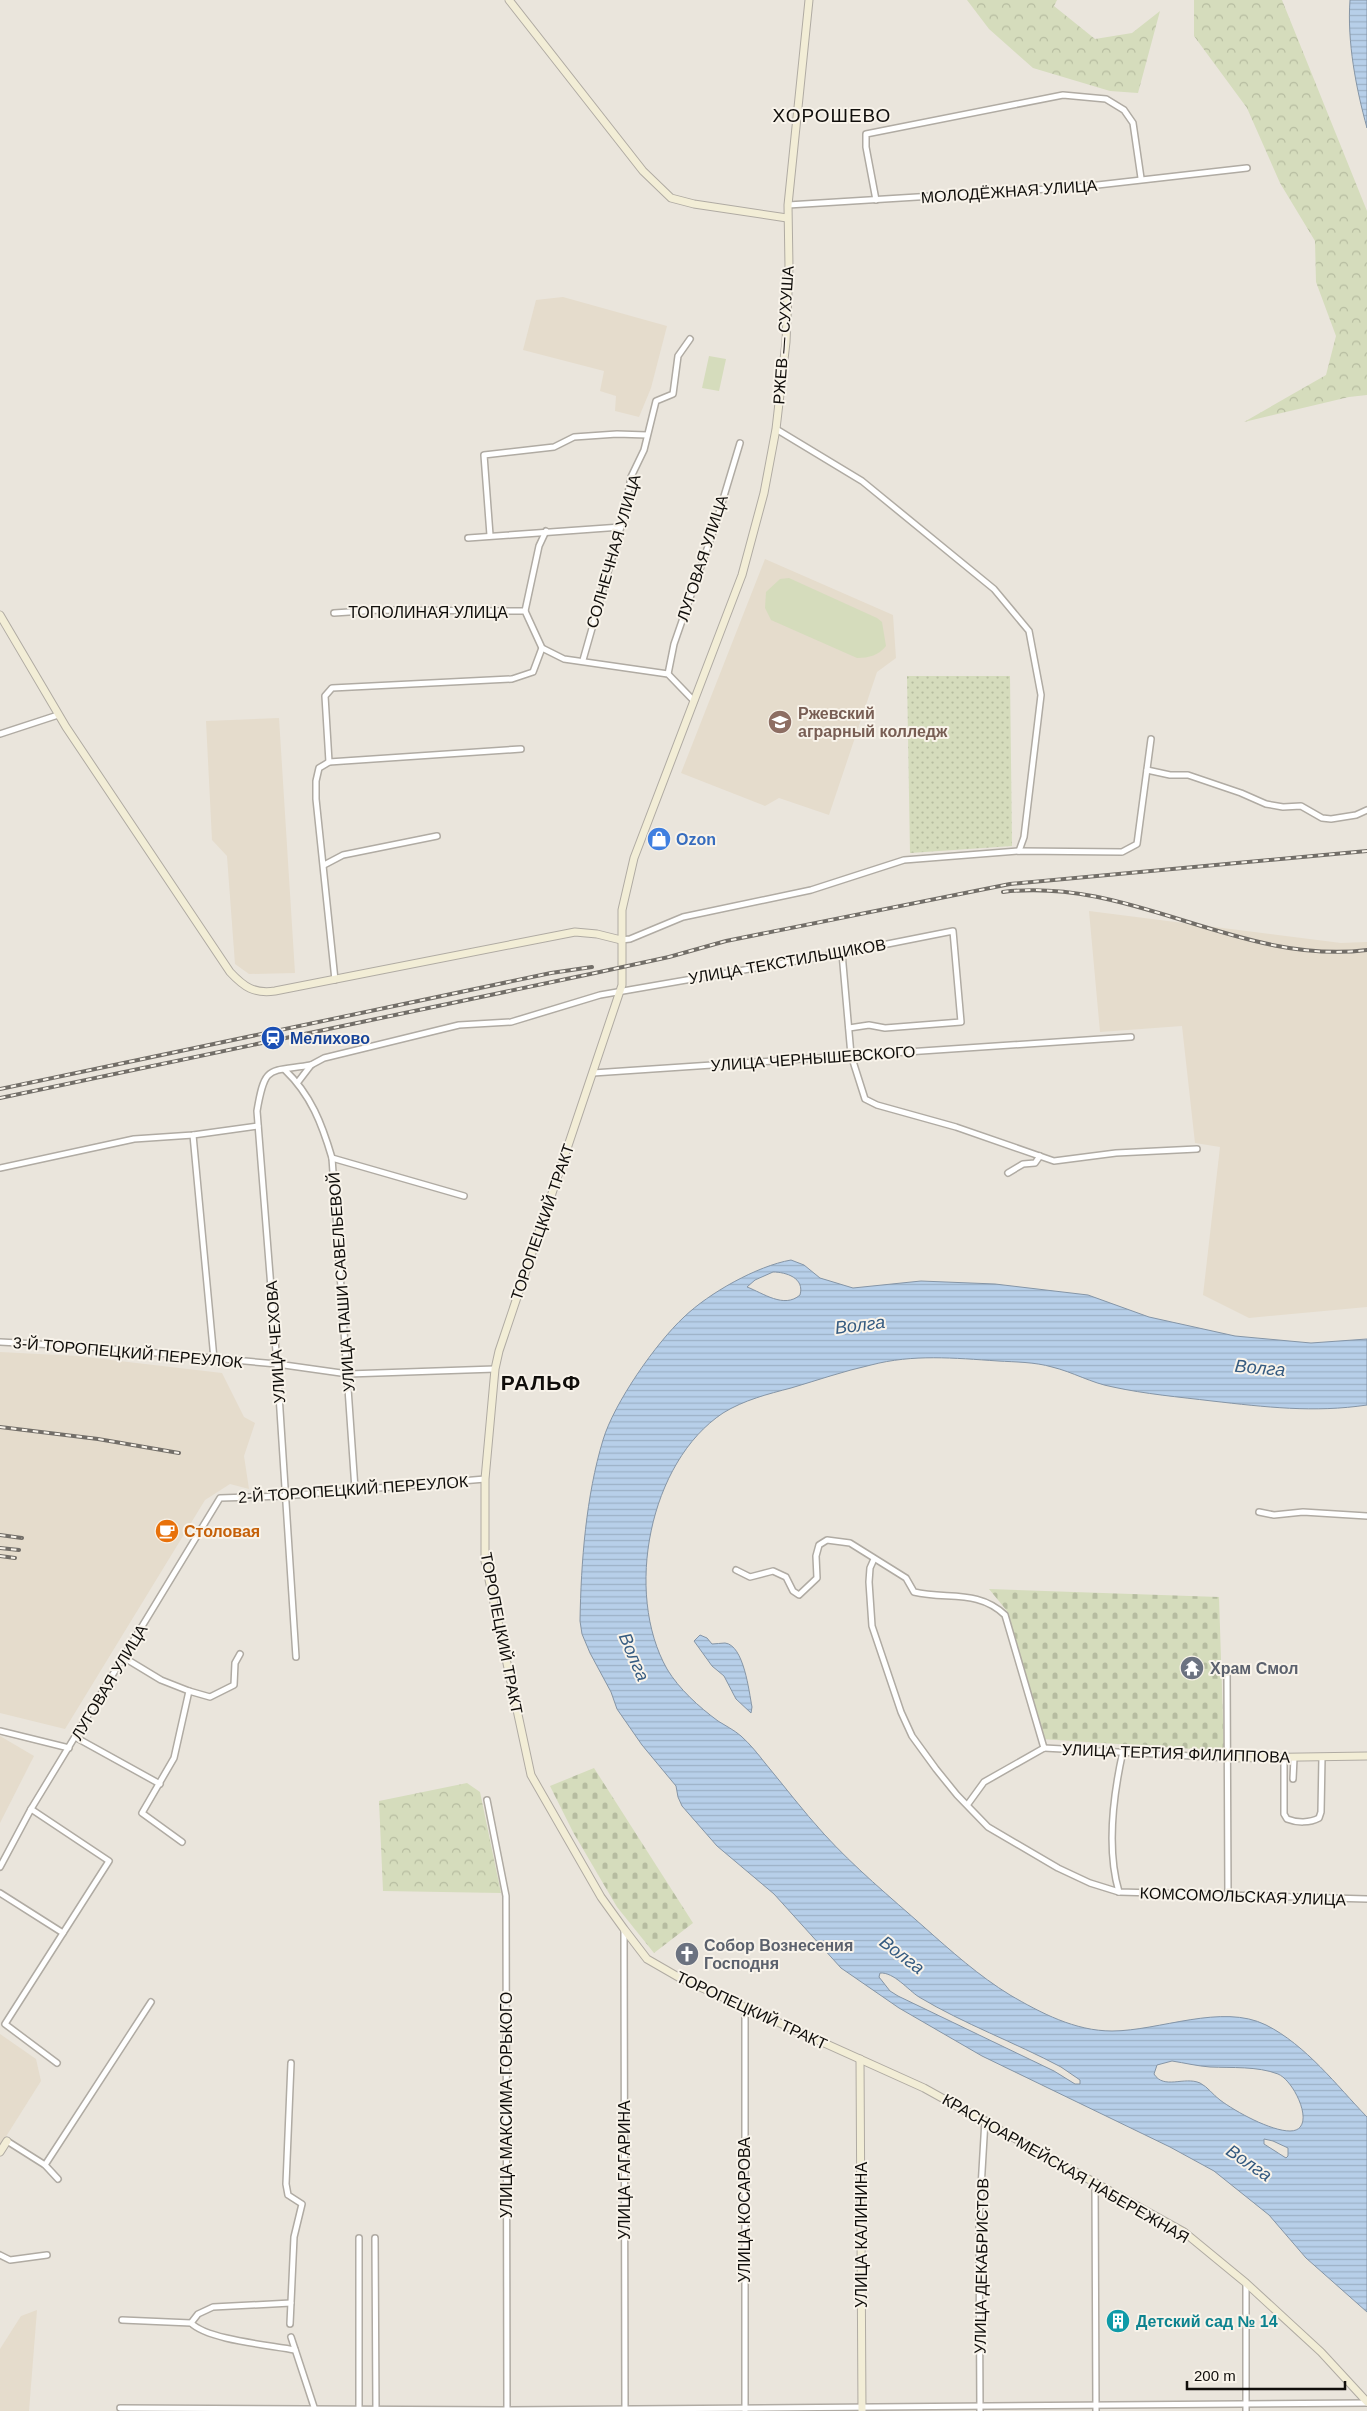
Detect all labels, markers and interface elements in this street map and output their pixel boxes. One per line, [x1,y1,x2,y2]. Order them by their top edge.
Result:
district label: ХОРОШЕВО [773,105,891,126]
street label: МОЛОДЁЖНАЯ УЛИЦА [920,177,1098,206]
street label: РЖЕВ — СУХУША [770,265,797,405]
street label: СОЛНЕЧНАЯ УЛИЦА [583,472,644,630]
street label: ЛУГОВАЯ УЛИЦА [674,493,731,623]
street label: ТОПОЛИНАЯ УЛИЦА [348,604,508,621]
place label: Ржевский аграрный колледж [798,705,948,740]
school or university icon: Ржевский аграрный колледж [767,709,793,735]
shop icon: Ozon [646,826,672,852]
place label: Ozon [676,831,716,848]
street label: УЛИЦА ТЕКСТИЛЬЩИКОВ [687,936,887,987]
station icon: Мелихово [260,1025,286,1051]
place label: Мелихово [290,1030,370,1047]
street label: УЛИЦА ЧЕРНЫШЕВСКОГО [710,1043,916,1074]
street label: ТОРОПЕЦКИЙ ТРАКТ [507,1141,577,1303]
street label: УЛИЦА ПАШИ САВЕЛЬЕВОЙ [324,1171,358,1393]
street label: УЛИЦА ЧЕХОВА [263,1280,288,1404]
water label: Волга [834,1312,886,1338]
street label: 3-Й ТОРОПЕЦКИЙ ПЕРЕУЛОК [12,1333,244,1371]
water label: Волга [1234,1356,1286,1380]
district label: РАЛЬФ [501,1371,581,1394]
street label: 2-Й ТОРОПЕЦКИЙ ПЕРЕУЛОК [237,1472,469,1506]
cafe icon: Столовая [154,1518,180,1544]
place label: Столовая [184,1523,260,1540]
street label: ТОРОПЕЦКИЙ ТРАКТ [478,1551,527,1716]
street label: ЛУГОВАЯ УЛИЦА [68,1621,151,1743]
water label: Волга [615,1630,653,1684]
temple icon: Храм Смол [1179,1655,1205,1681]
place label: Храм Смол [1210,1660,1298,1677]
street label: УЛИЦА ТЕРТИЯ ФИЛИППОВА [1062,1741,1291,1766]
street label: КОМСОМОЛЬСКАЯ УЛИЦА [1139,1884,1347,1909]
water label: Волга [876,1932,928,1978]
place label: Собор Вознесения Господня [704,1937,853,1972]
church icon: Собор Вознесения Господня [674,1941,700,1967]
street label: ТОРОПЕЦКИЙ ТРАКТ [674,1967,830,2053]
street label: УЛИЦА МАКСИМА ГОРЬКОГО [498,1992,515,2218]
street label: КРАСНОАРМЕЙСКАЯ НАБЕРЕЖНАЯ [939,2090,1193,2246]
street label: УЛИЦА ГАГАРИНА [616,2100,633,2240]
street label: УЛИЦА КОСАРОВА [736,2137,753,2283]
water label: Волга [1222,2141,1276,2185]
street label: УЛИЦА КАЛИНИНА [853,2162,870,2308]
street label: УЛИЦА ДЕКАБРИСТОВ [971,2178,992,2354]
building icon: Детский сад № 14 [1105,2308,1131,2334]
place label: Детский сад № 14 [1136,2313,1278,2330]
scale bar [1187,2358,1344,2390]
text: 200 m [1194,2367,1236,2384]

